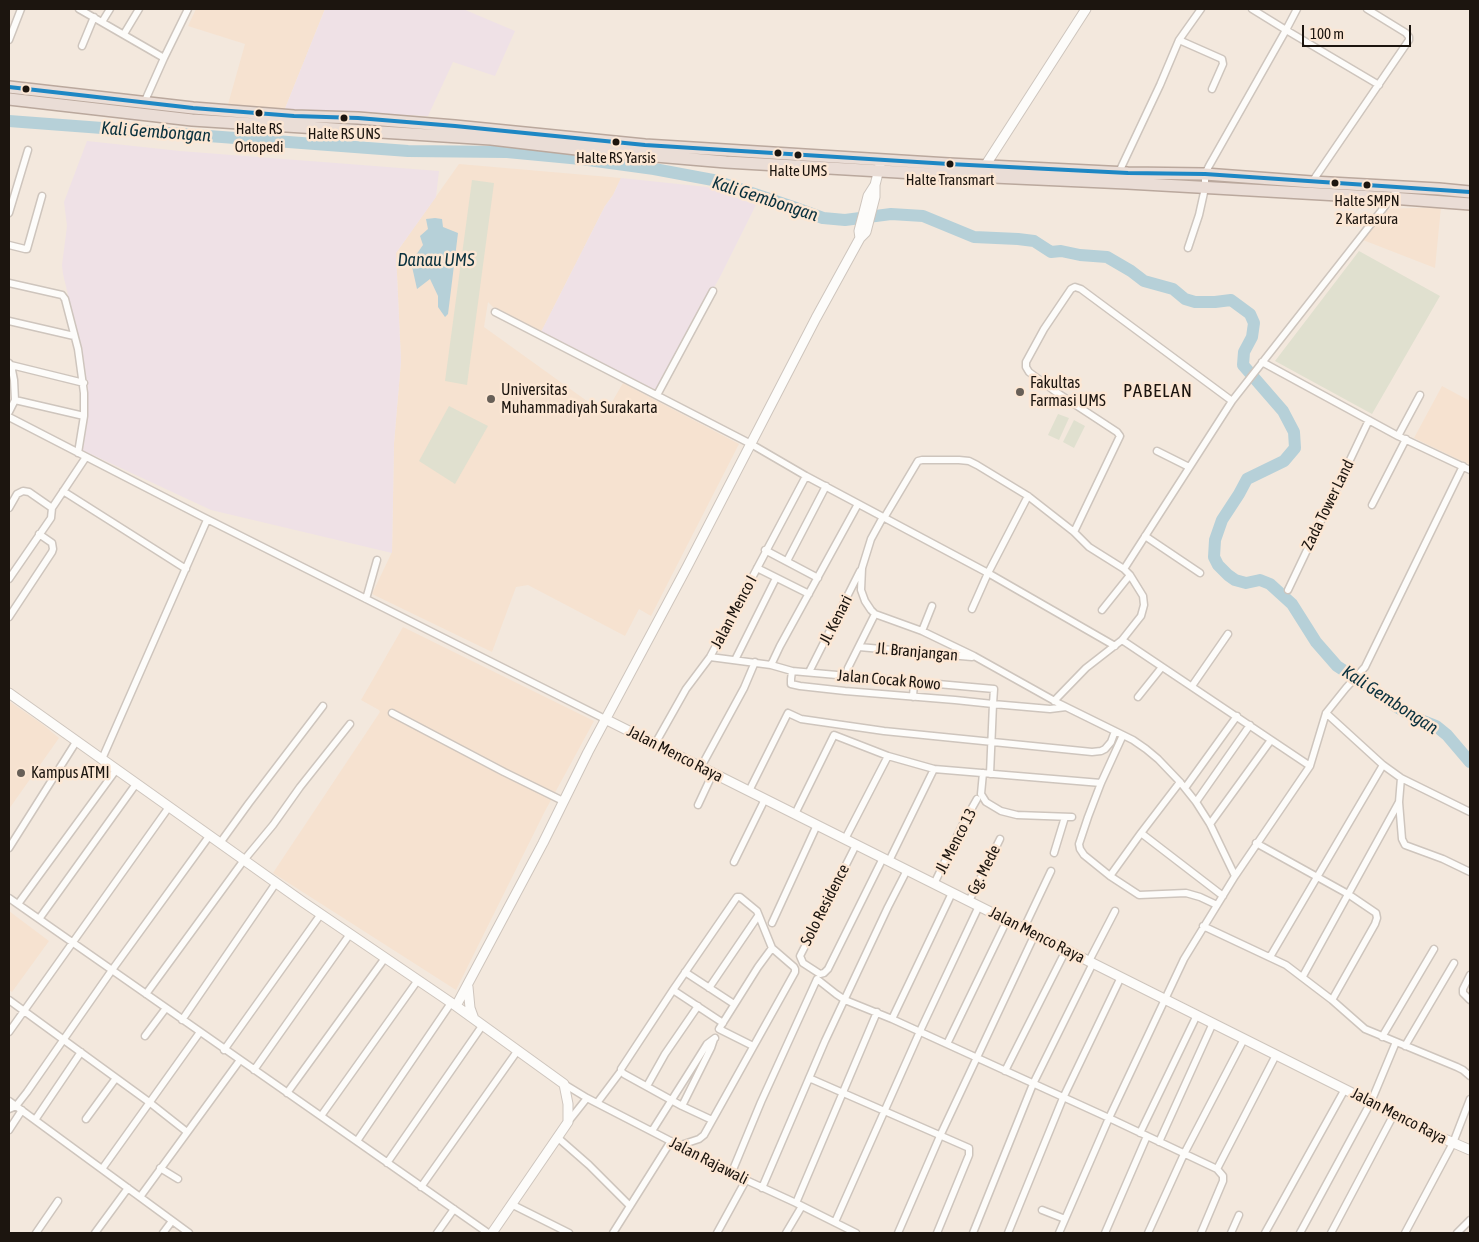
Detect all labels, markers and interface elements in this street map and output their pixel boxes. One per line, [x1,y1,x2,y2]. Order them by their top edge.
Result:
scale bar [1304,15,1413,47]
text: 100 m [1310,25,1344,42]
unlabelled marker [21,84,31,94]
marker: Halte RS Ortopedi [254,108,264,118]
marker: Halte RS UNS [339,113,349,123]
water label: Kali Gembongan [100,117,212,147]
place label: Halte RS Ortopedi [235,120,283,155]
place label: Halte RS UNS [308,125,380,143]
marker: Halte RS Yarsis [611,137,621,147]
unlabelled marker [773,148,783,158]
place label: Halte RS Yarsis [576,149,656,167]
marker: Halte UMS [793,150,803,160]
marker: Halte Transmart [945,159,955,169]
place label: Halte UMS [769,162,827,180]
place label: Halte Transmart [906,171,994,189]
water label: Kali Gembongan [709,172,821,226]
unlabelled marker [1330,178,1340,188]
marker: Halte SMPN 2 Kartasura [1362,180,1372,190]
place label: Halte SMPN 2 Kartasura [1334,192,1400,227]
water label: Danau UMS [398,249,474,271]
place label: Fakultas Farmasi UMS [1030,373,1106,411]
place label: Universitas Muhammadiyah Surakarta [501,380,658,418]
district label: PABELAN [1122,380,1194,402]
marker: Fakultas Farmasi UMS [1014,386,1026,398]
marker: Universitas Muhammadiyah Surakarta [485,393,497,405]
street label: Zada Tower Land [1298,457,1358,553]
street label: Jalan Menco I [707,572,761,652]
street label: Jl. Kenari [815,592,857,648]
street label: Jl. Branjangan [875,639,959,665]
water label: Kali Gembongan [1338,661,1442,739]
street label: Jalan Cocak Rowo [836,666,942,694]
street label: Jalan Menco Raya [624,722,726,786]
place label: Kampus ATMI [31,763,110,783]
marker: Kampus ATMI [15,767,27,779]
street label: Jl. Menco 13 [931,805,981,877]
street label: Gg. Mede [963,842,1005,898]
street label: Solo Residence [796,861,854,949]
street label: Jalan Menco Raya [986,903,1088,967]
street label: Jalan Menco Raya [1348,1084,1450,1148]
street label: Jalan Rajawali [667,1133,751,1189]

